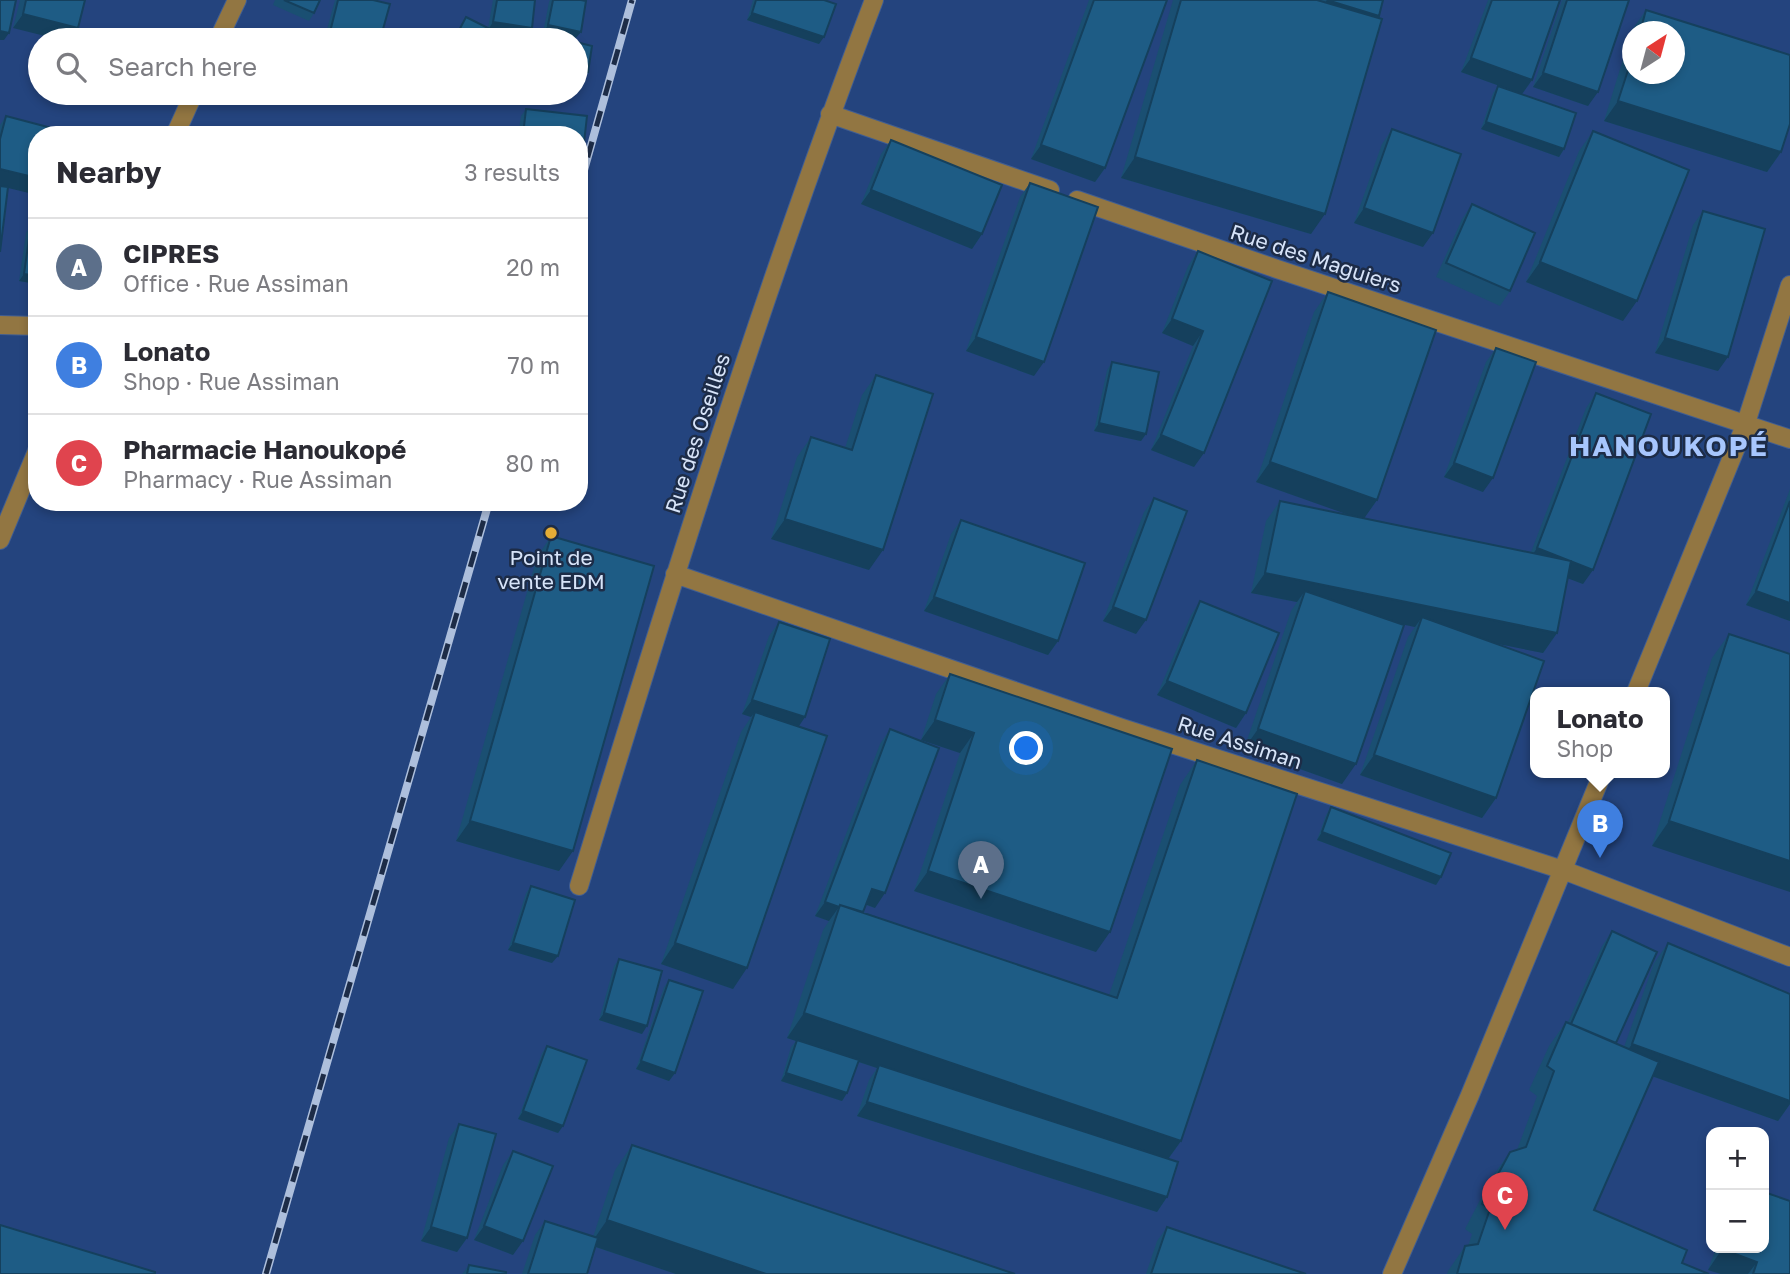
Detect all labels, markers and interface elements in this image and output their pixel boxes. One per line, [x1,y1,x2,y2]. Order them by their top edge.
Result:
north arrow [1622,21,1685,84]
search box [28,28,588,105]
icon: search [52,48,90,86]
text: Search here [108,51,257,82]
text: Nearby [56,154,161,190]
text: 3 results [464,158,560,186]
street label: Rue des Maguiers [1227,218,1405,298]
text: CIPRES [123,238,219,269]
text: A [71,253,87,281]
text: 20 m [506,253,560,281]
text: Office · Rue Assiman [123,269,349,297]
text: Lonato [123,336,210,367]
street label: Rue des Oseilles [659,350,735,516]
text: B [71,351,87,379]
text: 70 m [507,351,560,379]
text: Shop · Rue Assiman [123,367,340,395]
district label: HANOUKOPÉ [1569,429,1769,462]
text: Pharmacie Hanoukopé [123,434,406,465]
text: C [71,449,87,477]
text: 80 m [506,449,560,477]
text: Pharmacy · Rue Assiman [123,465,392,493]
marker: Point de vente EDM [543,525,559,541]
place label: Point de vente EDM [497,544,605,594]
popup [1530,687,1670,778]
text: Lonato [1556,703,1644,734]
street label: Rue Assiman [1175,710,1305,774]
your location [1009,731,1043,765]
text: Shop [1556,734,1613,762]
pin: B [1577,800,1623,858]
pin: A [958,841,1004,899]
map controls [1706,1127,1769,1253]
button: + [1706,1127,1769,1190]
pin: C [1482,1172,1528,1230]
button: − [1706,1190,1769,1253]

